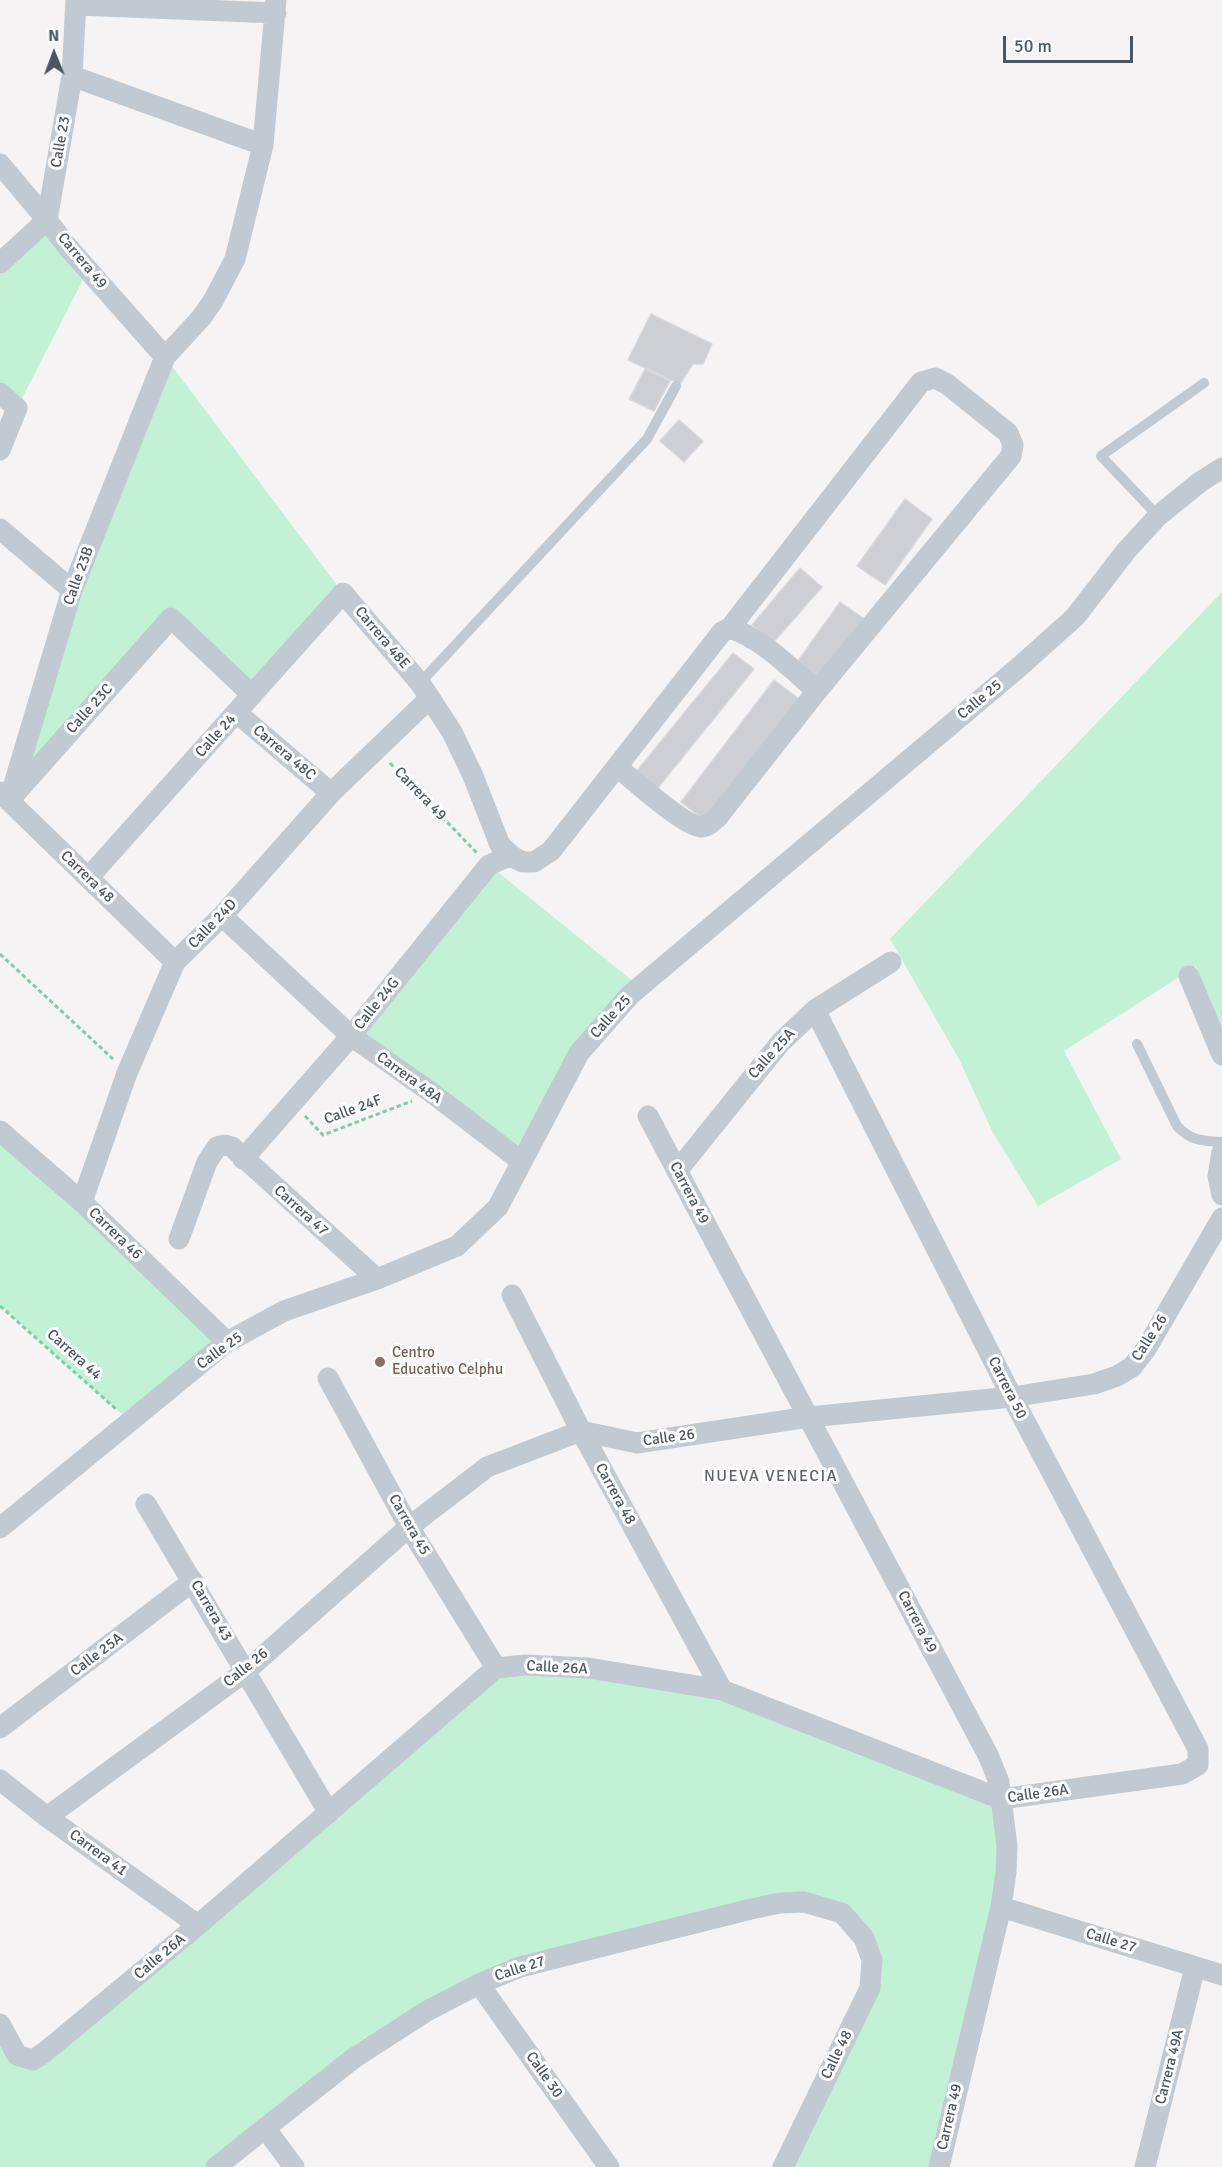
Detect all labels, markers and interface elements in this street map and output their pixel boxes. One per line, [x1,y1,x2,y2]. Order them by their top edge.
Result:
north arrow [24,24,84,84]
scale bar [1006,24,1136,62]
text: N [48,26,59,46]
text: 50 m [1014,35,1052,57]
street label: Calle 23 [48,115,74,169]
street label: Carrera 49 [53,229,111,293]
street label: Calle 23B [60,544,98,608]
street label: Carrera 48E [351,603,413,673]
street label: Calle 25 [954,676,1006,724]
street label: Calle 23C [63,680,117,738]
street label: Calle 24 [192,711,240,761]
street label: Carrera 48C [249,722,319,784]
street label: Carrera 49 [390,764,450,824]
street label: Carrera 48 [57,847,117,907]
street label: Calle 24D [185,896,241,952]
street label: Calle 24G [351,974,403,1034]
street label: Calle 25 [587,992,635,1042]
street label: Calle 25A [745,1025,799,1083]
street label: Carrera 48A [373,1048,445,1108]
street label: Calle 24F [322,1091,384,1129]
street label: Carrera 49 [665,1159,713,1227]
street label: Carrera 47 [270,1182,332,1240]
street label: Carrera 46 [85,1204,145,1264]
street label: Calle 26 [1128,1311,1172,1365]
street label: Carrera 44 [43,1326,105,1384]
street label: Calle 25 [194,1328,246,1374]
place label: Centro Educativo Celphu [392,1344,503,1379]
street label: Carrera 50 [984,1354,1030,1422]
marker: Centro Educativo Celphu [373,1355,387,1369]
street label: Calle 26 [642,1425,696,1451]
street label: Carrera 48 [591,1460,639,1528]
district label: NUEVA VENECIA [704,1467,838,1487]
street label: Carrera 45 [384,1491,434,1559]
street label: Carrera 43 [186,1577,236,1645]
street label: Carrera 49 [893,1588,941,1656]
street label: Calle 25A [67,1629,127,1681]
street label: Calle 26 [220,1645,272,1691]
street label: Calle 26A [526,1657,588,1679]
street label: Calle 26A [1006,1781,1070,1807]
street label: Carrera 41 [65,1826,131,1880]
street label: Calle 27 [1083,1925,1139,1957]
street label: Calle 26A [131,1930,189,1984]
street label: Calle 27 [492,1952,548,1986]
street label: Calle 48 [817,2028,857,2082]
street label: Carrera 49A [1152,2028,1188,2106]
street label: Calle 30 [522,2049,566,2101]
street label: Carrera 49 [934,2082,966,2152]

